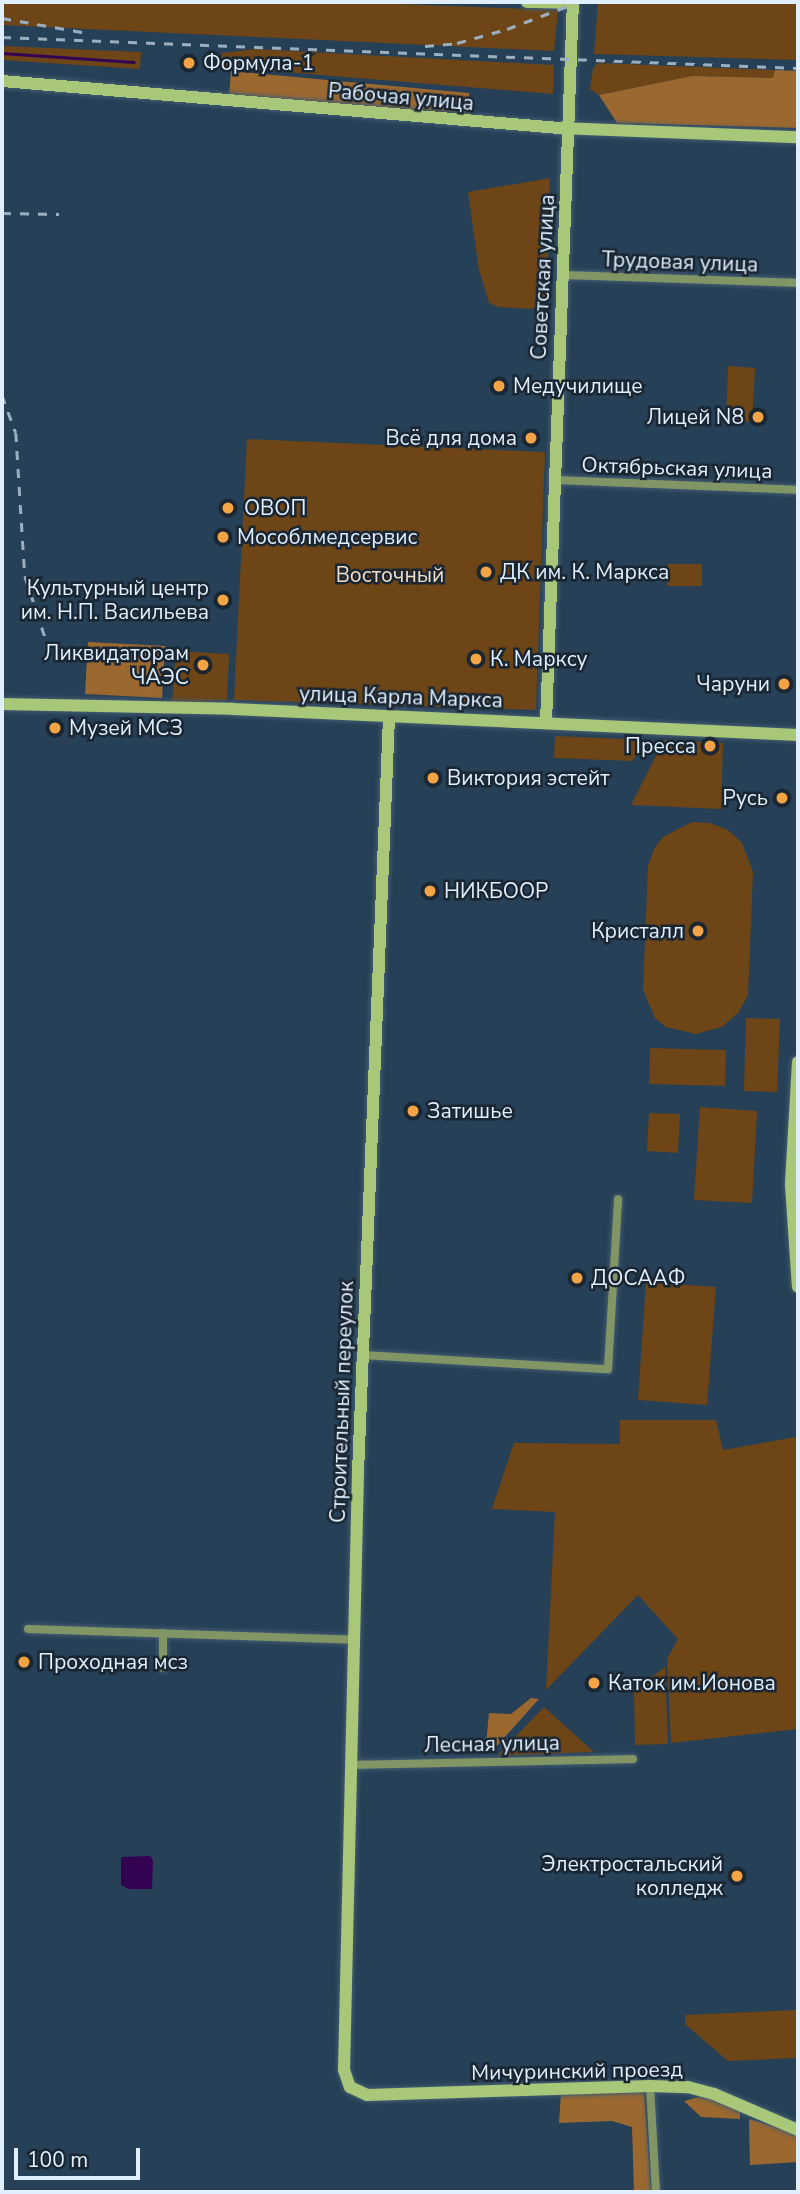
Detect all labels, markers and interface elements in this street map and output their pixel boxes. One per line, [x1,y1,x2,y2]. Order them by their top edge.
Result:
place label: Формула-1 [203,50,314,76]
marker: Формула-1 [181,55,197,71]
street label: Рабочая улица [327,78,475,116]
street label: Советская улица [526,194,560,360]
street label: Трудовая улица [601,247,759,277]
place label: Медучилище [513,373,643,399]
marker: Медучилище [491,378,507,394]
place label: Лицей N8 [646,404,744,430]
marker: Лицей N8 [750,409,766,425]
place label: Всё для дома [385,425,517,451]
marker: Всё для дома [523,430,539,446]
street label: Октябрьская улица [581,452,773,484]
place label: ОВОП [244,495,306,521]
marker: ОВОП [218,498,238,518]
place label: Мособлмедсервис [237,524,417,550]
marker: Мособлмедсервис [215,529,231,545]
place label: ДК им. К. Маркса [500,559,669,585]
park label: Восточный [336,562,444,588]
marker: ДК им. К. Маркса [478,564,494,580]
place label: Культурный центр им. Н.П. Васильева [21,575,209,625]
marker: Культурный центр им. Н.П. Васильева [215,592,231,608]
place label: Ликвидаторам ЧАЭС [44,640,189,690]
place label: К. Марксу [490,646,588,672]
marker: К. Марксу [468,651,484,667]
marker: Ликвидаторам ЧАЭС [195,657,211,673]
place label: Чаруни [697,671,770,697]
marker: Чаруни [776,676,792,692]
street label: улица Карла Маркса [299,681,503,713]
place label: Музей МСЗ [69,715,183,741]
marker: Музей МСЗ [47,720,63,736]
place label: Пресса [625,733,696,759]
marker: Пресса [702,738,718,754]
place label: Виктория эстейт [447,765,610,791]
marker: Виктория эстейт [425,770,441,786]
place label: Русь [723,785,768,811]
marker: Русь [774,790,790,806]
place label: НИКБООР [444,878,548,904]
marker: НИКБООР [422,883,438,899]
place label: Кристалл [591,918,684,944]
marker: Кристалл [690,923,706,939]
place label: Затишье [427,1098,513,1124]
marker: Затишье [405,1103,421,1119]
place label: ДОСААФ [591,1265,686,1291]
marker: ДОСААФ [569,1270,585,1286]
street label: Строительный переулок [325,1281,359,1523]
place label: Проходная мсз [38,1649,188,1675]
marker: Проходная мсз [16,1654,32,1670]
place label: Каток им.Ионова [608,1670,776,1696]
marker: Каток им.Ионова [586,1675,602,1691]
street label: Лесная улица [424,1730,560,1758]
place label: Электростальский колледж [542,1851,723,1901]
marker: Электростальский колледж [729,1868,745,1884]
street label: Мичуринский проезд [471,2057,683,2085]
scale bar [18,2134,144,2178]
text: 100 m [27,2146,88,2174]

